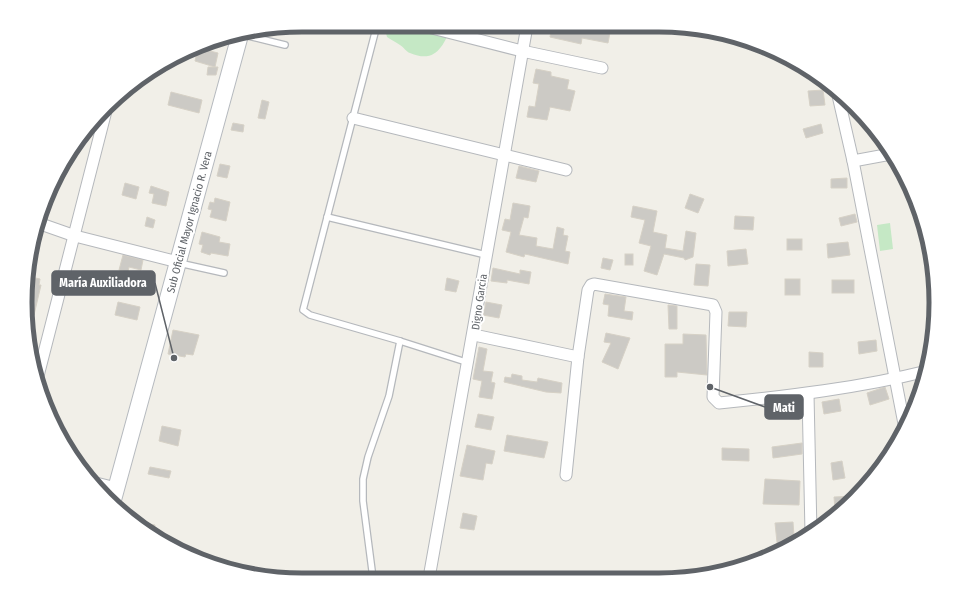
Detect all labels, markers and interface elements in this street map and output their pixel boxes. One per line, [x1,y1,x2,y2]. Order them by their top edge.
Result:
street label: Sub Oficial Mayor Ignacio R. Vera [164,150,215,294]
callout: María Auxiliadora [52,271,155,295]
street label: Digno Garcia [469,273,490,331]
text: María Auxiliadora [59,276,147,290]
callout: Mati [765,395,803,419]
text: Mati [773,401,795,415]

